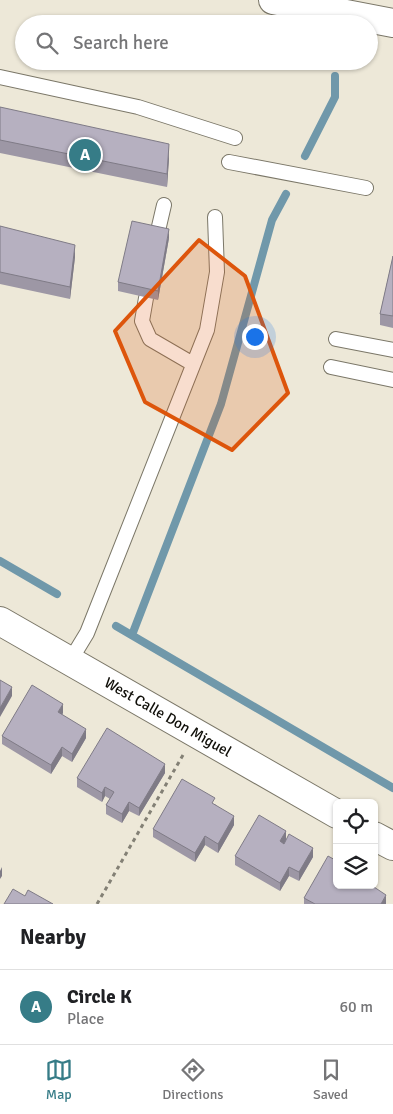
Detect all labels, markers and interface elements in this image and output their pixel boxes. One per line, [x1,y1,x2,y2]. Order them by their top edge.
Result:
search box [15,15,378,70]
icon: search [33,29,61,57]
text: Search here [73,31,169,55]
pin: A [69,136,101,174]
your location [242,324,268,350]
street label: West Calle Don Miguel [101,673,235,761]
map controls [333,799,378,889]
button: locate [333,799,378,844]
button: layers [333,844,378,889]
text: Nearby [20,924,86,950]
text: Circle K [67,985,132,1009]
text: A [31,997,41,1017]
text: 60 m [339,997,373,1017]
text: Place [67,1009,104,1029]
tab: Map [45,1056,73,1103]
tab: Directions [162,1056,223,1103]
tab: Saved [313,1056,348,1103]

